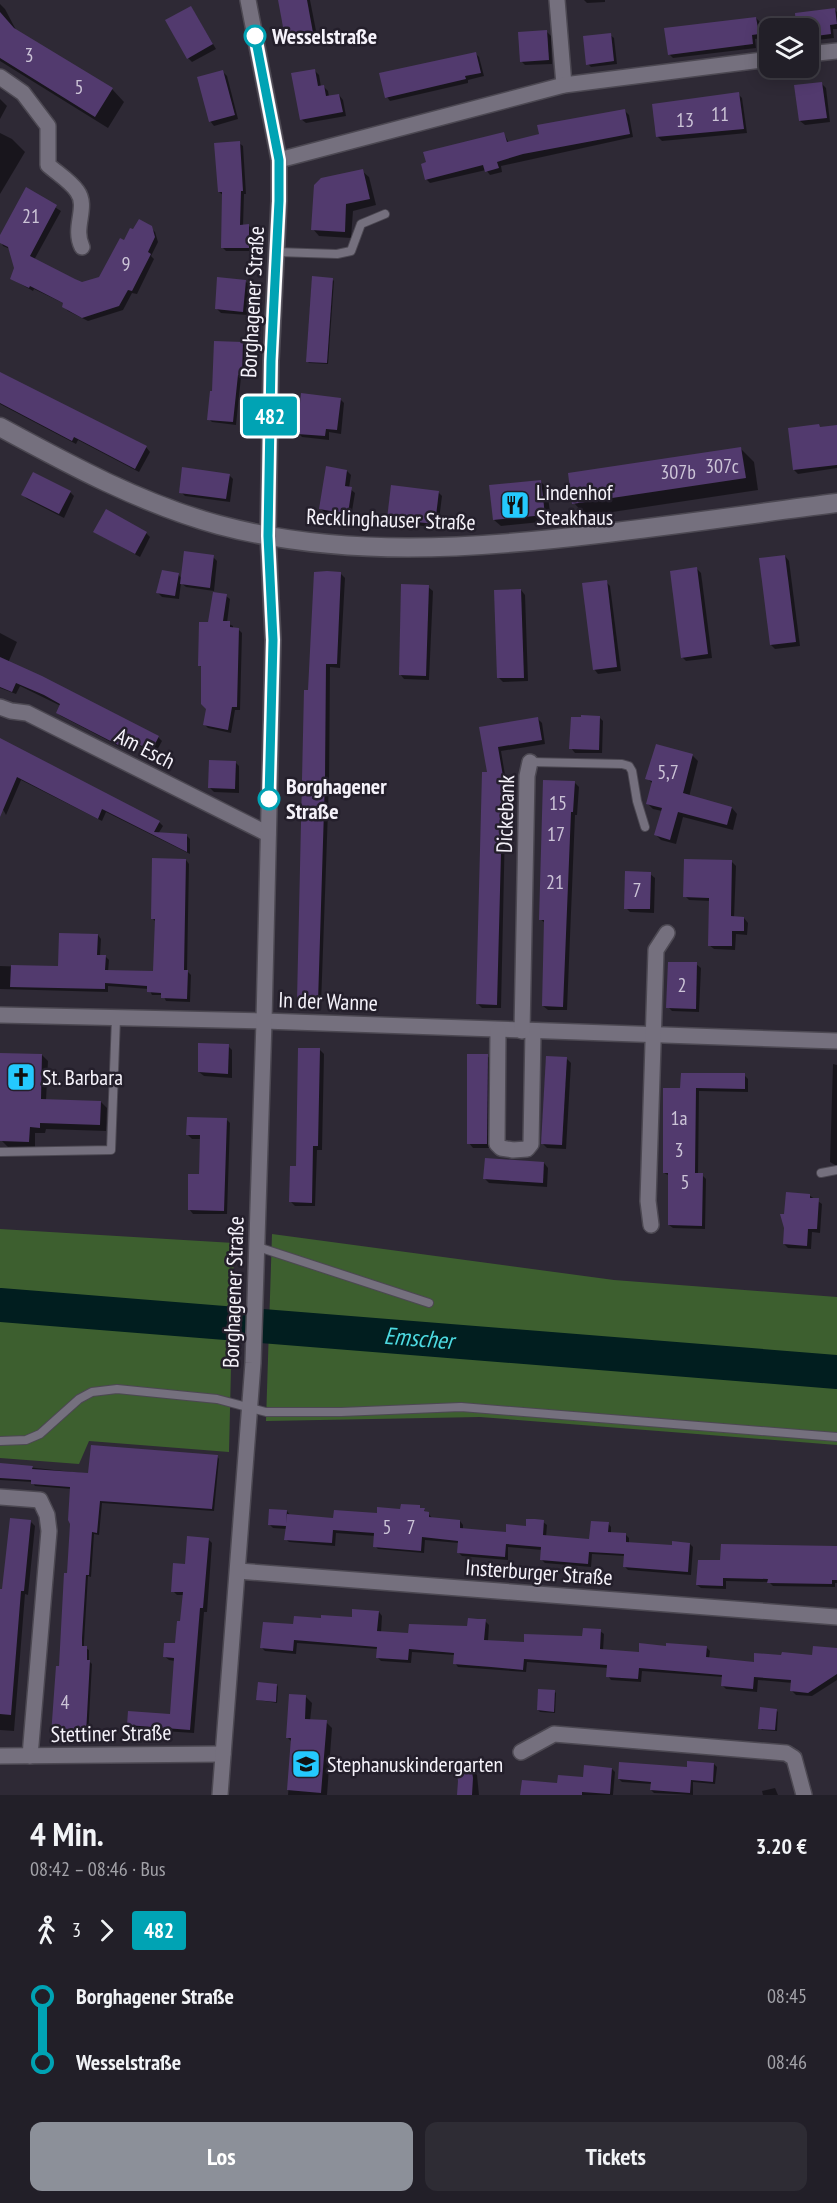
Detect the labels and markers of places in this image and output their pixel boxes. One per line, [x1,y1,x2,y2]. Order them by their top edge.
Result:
place label: Wesselstraße [271,22,377,50]
marker: Wesselstraße [244,25,266,47]
place label: Lindenhof Steakhaus [536,478,614,531]
restaurant icon: Lindenhof Steakhaus [499,489,531,521]
place label: Borghagener Straße [286,772,387,825]
marker: Borghagener Straße [258,788,280,810]
church icon: St. Barbara [5,1061,37,1093]
place label: St. Barbara [42,1063,123,1091]
school or university icon: Stephanuskindergarten [290,1748,322,1780]
place label: Stephanuskindergarten [327,1750,503,1778]

